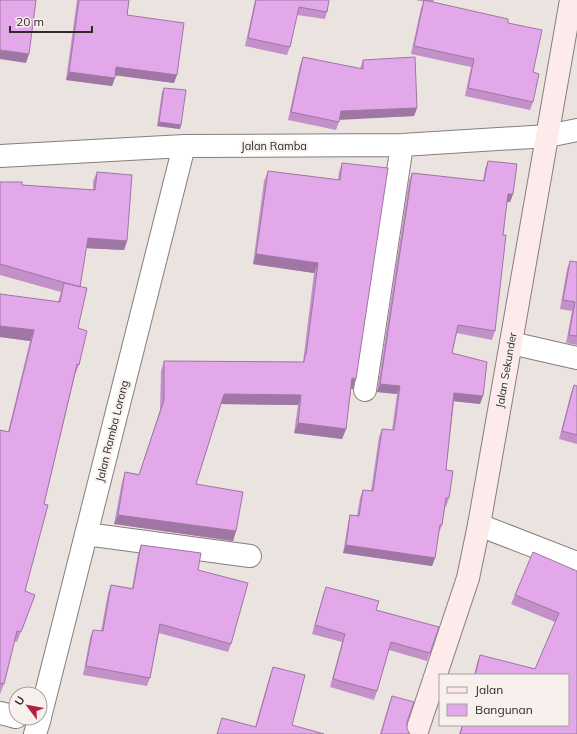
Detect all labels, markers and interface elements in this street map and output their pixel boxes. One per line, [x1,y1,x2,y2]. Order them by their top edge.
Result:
scale bar [10,8,92,34]
text: 20 m [16,14,44,29]
street label: Jalan Ramba [241,139,307,153]
street label: Jalan Sekunder [492,331,520,409]
street label: Jalan Ramba Lorong [93,379,131,483]
legend [439,674,569,726]
text: Jalan [475,682,503,697]
north arrow [8,686,48,726]
text: U [11,694,28,708]
text: Bangunan [475,702,533,717]

